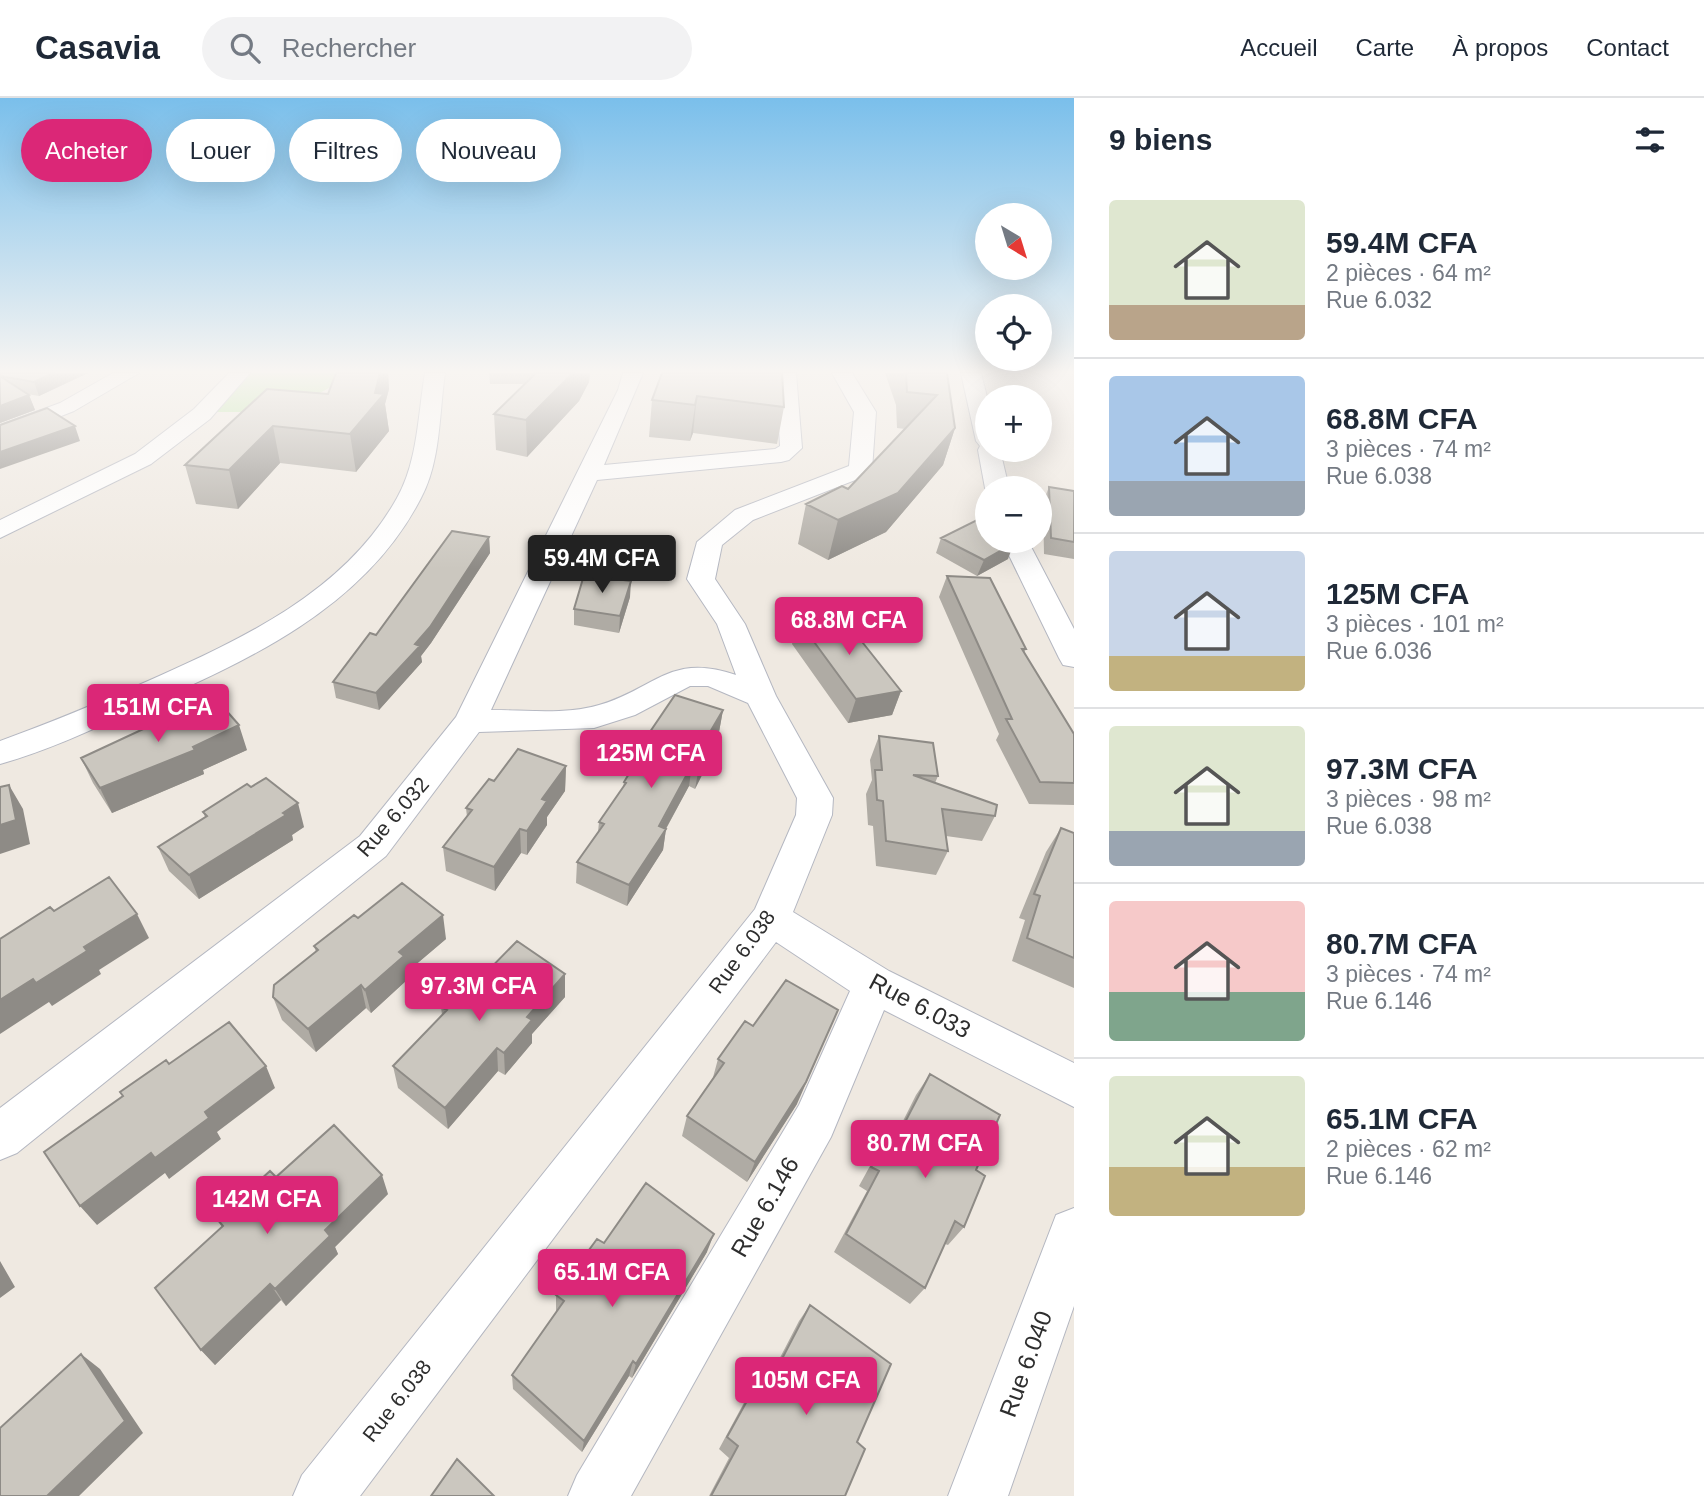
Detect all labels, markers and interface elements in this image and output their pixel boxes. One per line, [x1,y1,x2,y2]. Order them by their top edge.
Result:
search box [202,17,692,80]
text: Casavia [35,29,160,66]
icon: search [226,29,264,67]
text: Rechercher [282,33,416,63]
text: Accueil [1240,34,1318,61]
text: Carte [1356,34,1414,61]
text: À propos [1452,34,1548,61]
text: Contact [1586,34,1669,61]
chip: Acheter [21,119,152,182]
chip: Louer [166,119,275,182]
chip: Filtres [289,119,402,182]
chip: Nouveau [416,119,561,182]
icon: filters [1631,121,1669,159]
text: 9 biens [1109,123,1212,156]
north arrow [975,203,1052,280]
map controls [975,203,1052,553]
text: 59.4M CFA [1326,226,1478,259]
icon: home [1165,228,1249,312]
text: 2 pièces · 64 m² [1326,260,1491,286]
text: Rue 6.032 [1326,287,1432,313]
button: locate [975,294,1052,371]
button: + [975,385,1052,462]
text: 68.8M CFA [1326,402,1478,435]
icon: home [1165,404,1249,488]
text: 3 pièces · 74 m² [1326,436,1491,462]
text: Rue 6.038 [1326,463,1432,489]
button: − [975,476,1052,553]
pin: 59.4M CFA [522,536,682,595]
text: 59.4M CFA [544,545,660,571]
text: 125M CFA [1326,577,1469,610]
icon: home [1165,579,1249,663]
pin: 68.8M CFA [769,598,929,657]
text: 68.8M CFA [791,607,907,633]
text: 3 pièces · 101 m² [1326,611,1504,637]
text: Rue 6.036 [1326,638,1432,664]
pin: 151M CFA [86,684,230,744]
text: 151M CFA [103,694,213,720]
pin: 125M CFA [579,730,723,790]
text: 125M CFA [596,740,706,766]
text: 97.3M CFA [1326,752,1478,785]
icon: home [1165,754,1249,838]
street label: Rue 6.032 [352,773,433,861]
text: 3 pièces · 98 m² [1326,786,1491,812]
text: Rue 6.038 [1326,813,1432,839]
street label: Rue 6.038 [704,906,779,998]
text: 80.7M CFA [1326,927,1478,960]
icon: home [1165,929,1249,1013]
text: 3 pièces · 74 m² [1326,961,1491,987]
pin: 97.3M CFA [399,964,559,1023]
street label: Rue 6.033 [865,968,975,1043]
text: 97.3M CFA [421,973,537,999]
text: Rue 6.146 [1326,988,1432,1014]
text: 65.1M CFA [1326,1102,1478,1135]
icon: home [1165,1104,1249,1188]
pin: 80.7M CFA [845,1121,1005,1180]
text: 80.7M CFA [867,1130,983,1156]
text: 2 pièces · 62 m² [1326,1136,1491,1162]
street label: Rue 6.146 [725,1152,804,1261]
text: Rue 6.146 [1326,1163,1432,1189]
pin: 142M CFA [195,1176,339,1236]
text: 142M CFA [212,1186,322,1212]
pin: 65.1M CFA [532,1250,692,1309]
text: 65.1M CFA [554,1259,670,1285]
street label: Rue 6.040 [994,1307,1057,1420]
street label: Rue 6.038 [358,1355,436,1446]
pin: 105M CFA [734,1358,878,1417]
text: 105M CFA [751,1367,861,1393]

